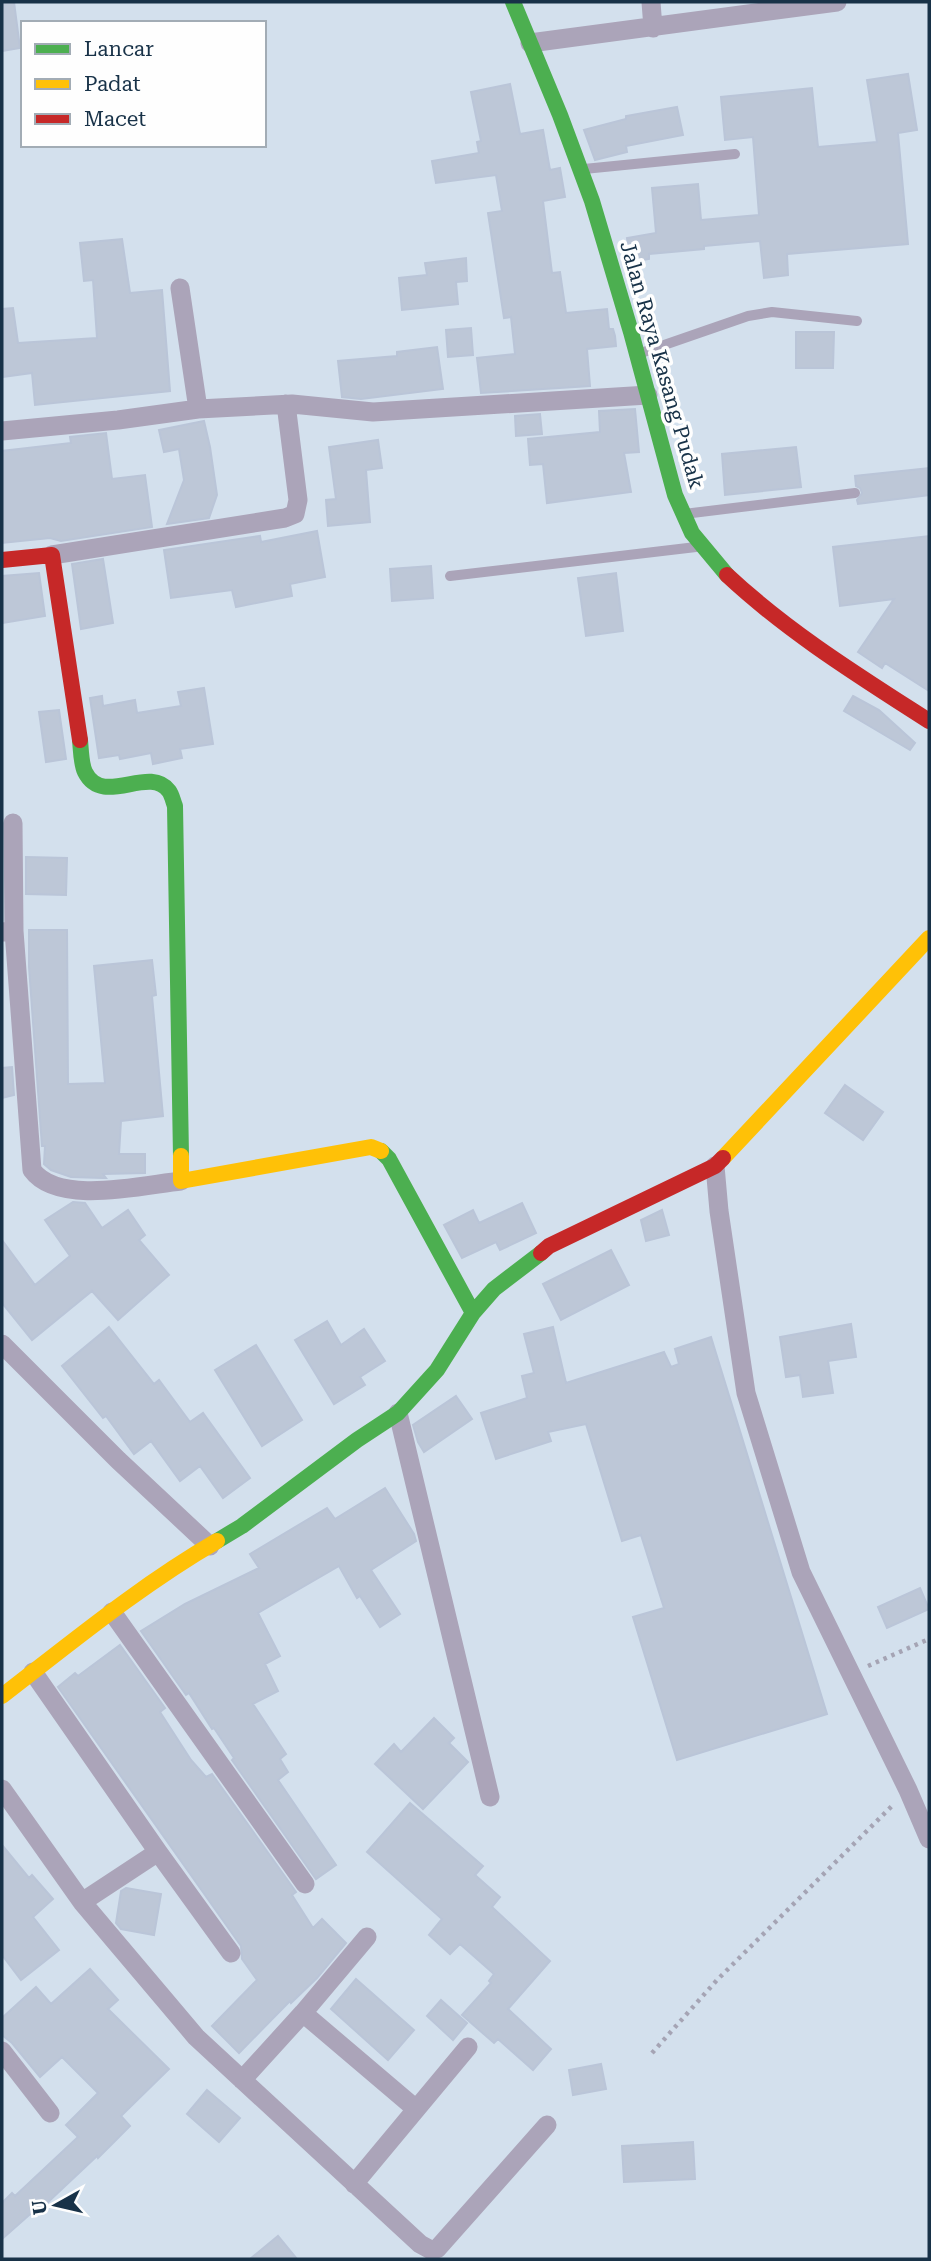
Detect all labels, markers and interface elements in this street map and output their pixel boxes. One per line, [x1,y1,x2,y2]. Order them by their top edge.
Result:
legend [21,21,266,147]
text: Lancar [84,37,154,61]
text: Padat [84,72,141,96]
text: Macet [84,107,146,131]
street label: Jalan Raya Kasang Pudak [615,238,709,492]
north arrow [21,2170,91,2240]
text: U [27,2198,52,2216]

